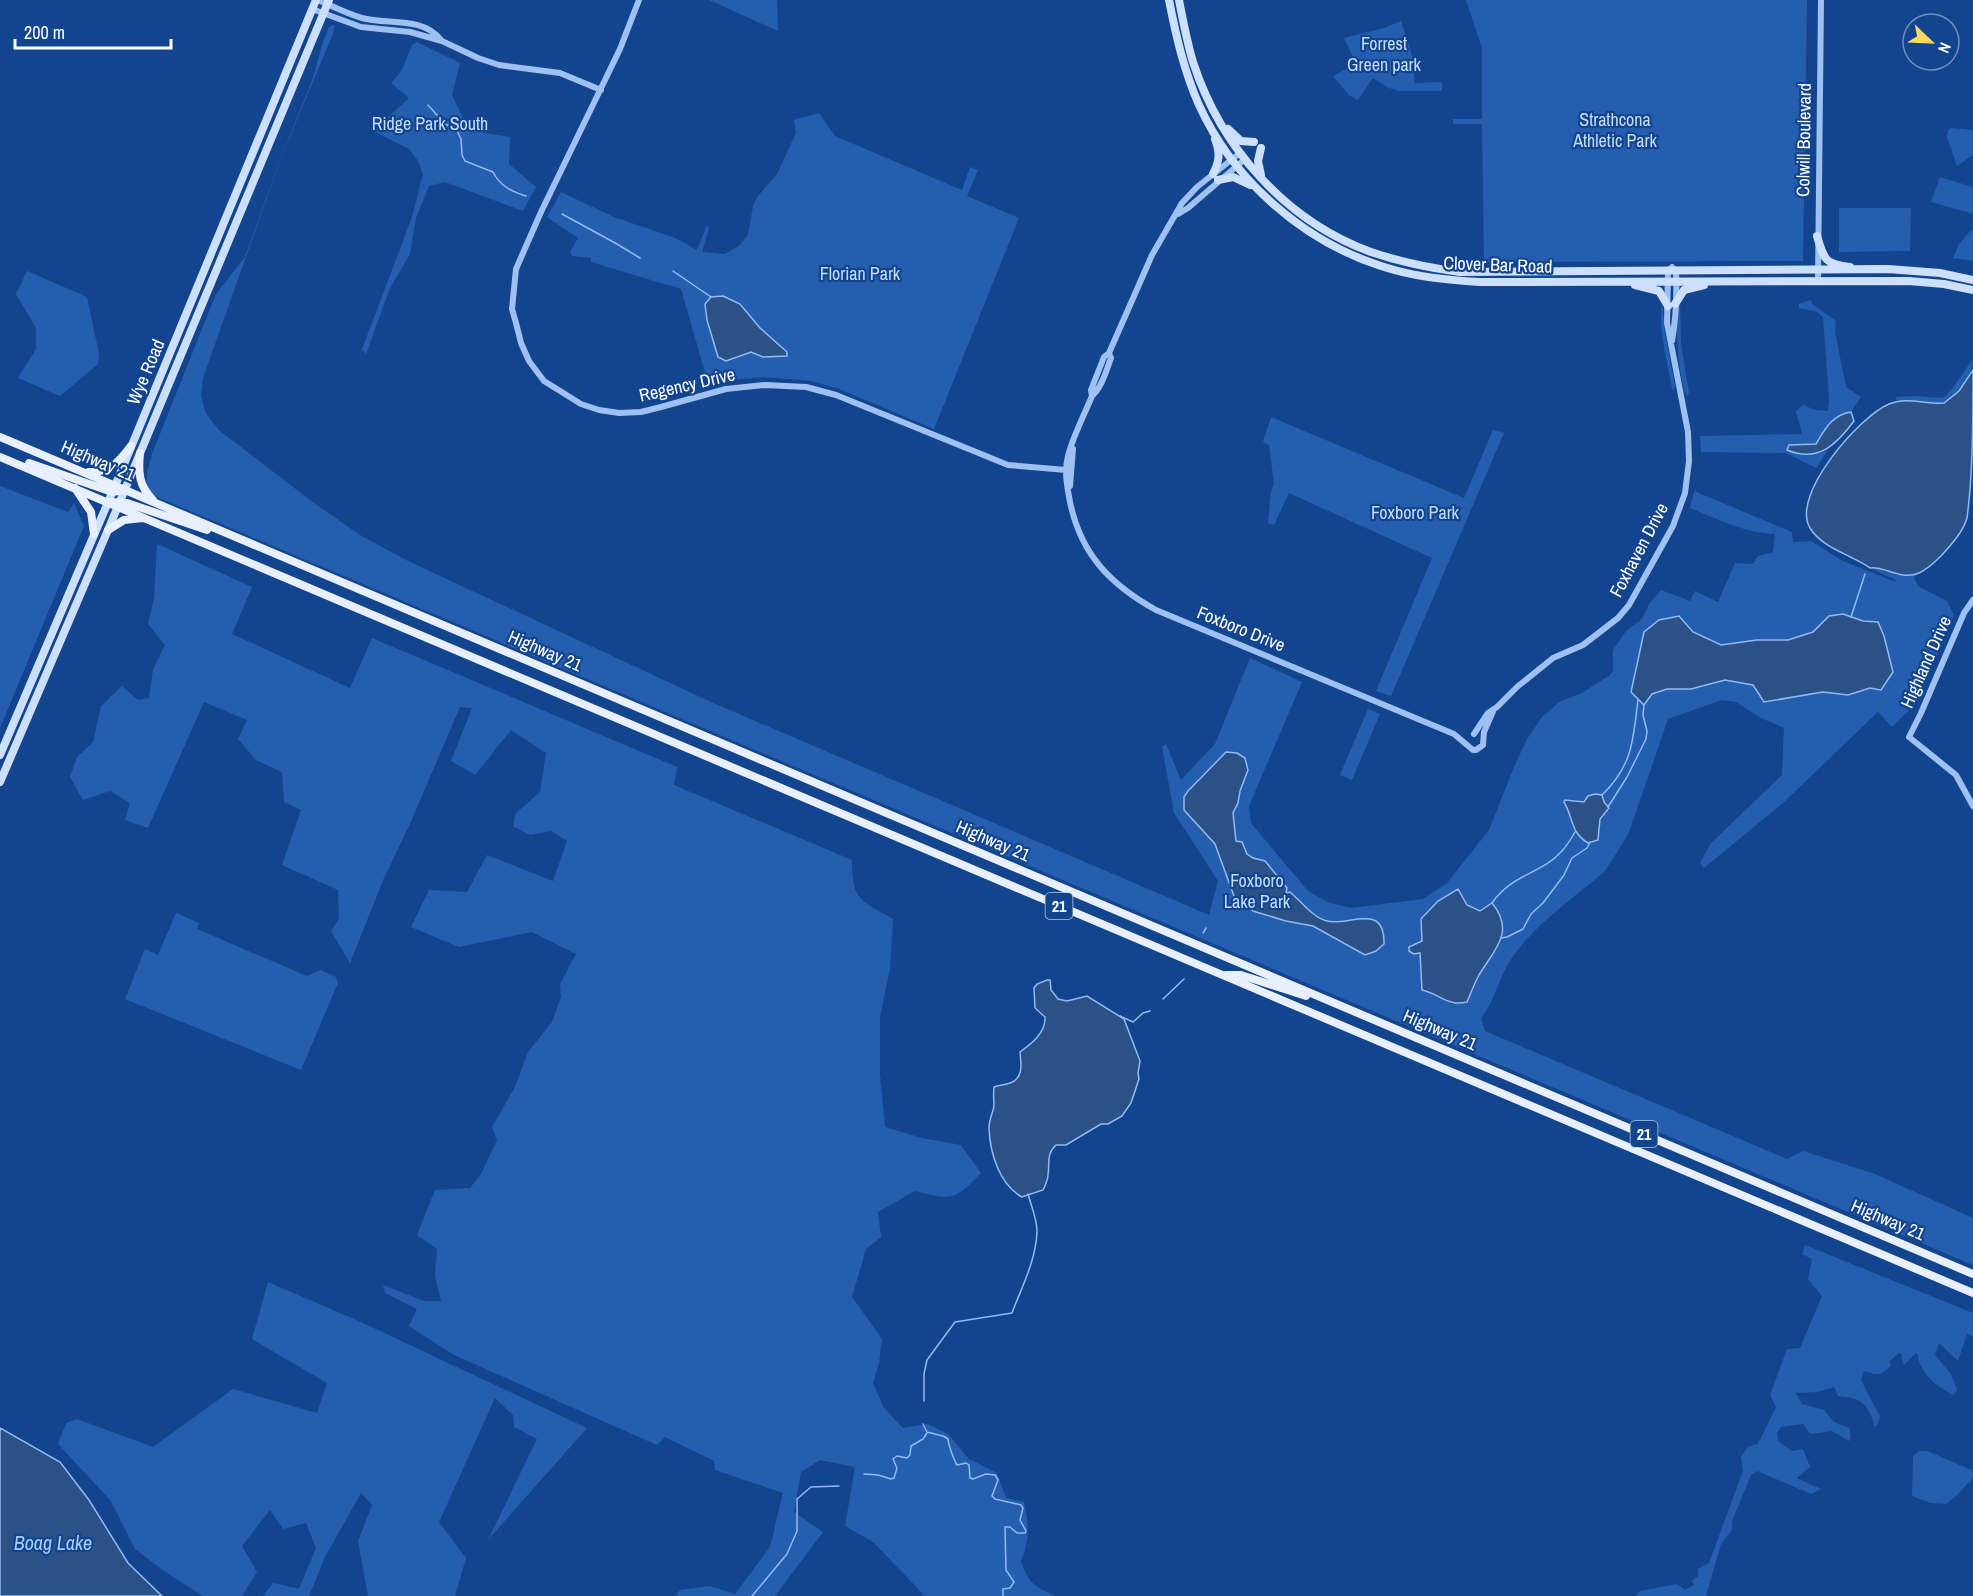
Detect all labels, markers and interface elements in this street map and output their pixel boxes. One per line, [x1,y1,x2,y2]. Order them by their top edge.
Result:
scale bar [15,12,171,50]
north arrow [1901,12,1961,72]
text: 200 m [24,20,65,45]
park label: Forrest Green park [1347,31,1422,77]
text: N [1933,39,1957,57]
street label: Colwill Boulevard [1790,83,1817,197]
park label: Strathcona Athletic Park [1572,107,1657,153]
park label: Ridge Park South [372,111,488,136]
street label: Clover Bar Road [1443,250,1553,279]
park label: Florian Park [820,261,901,286]
street label: Wye Road [121,335,170,408]
street label: Regency Drive [637,361,737,408]
street label: Highway 21 [57,434,140,488]
street label: Foxhaven Drive [1603,498,1674,601]
park label: Foxboro Park [1371,500,1460,525]
street label: Foxboro Drive [1193,600,1289,658]
street label: Highland Drive [1894,612,1957,712]
street label: Highway 21 [504,624,587,678]
street label: Highway 21 [952,814,1035,868]
park label: Foxboro Lake Park [1224,868,1291,914]
road number: 21 [1046,893,1072,919]
street label: Highway 21 [1399,1003,1482,1057]
road number: 21 [1630,1121,1658,1147]
street label: Highway 21 [1847,1193,1930,1247]
water label: Boag Lake [14,1529,92,1556]

